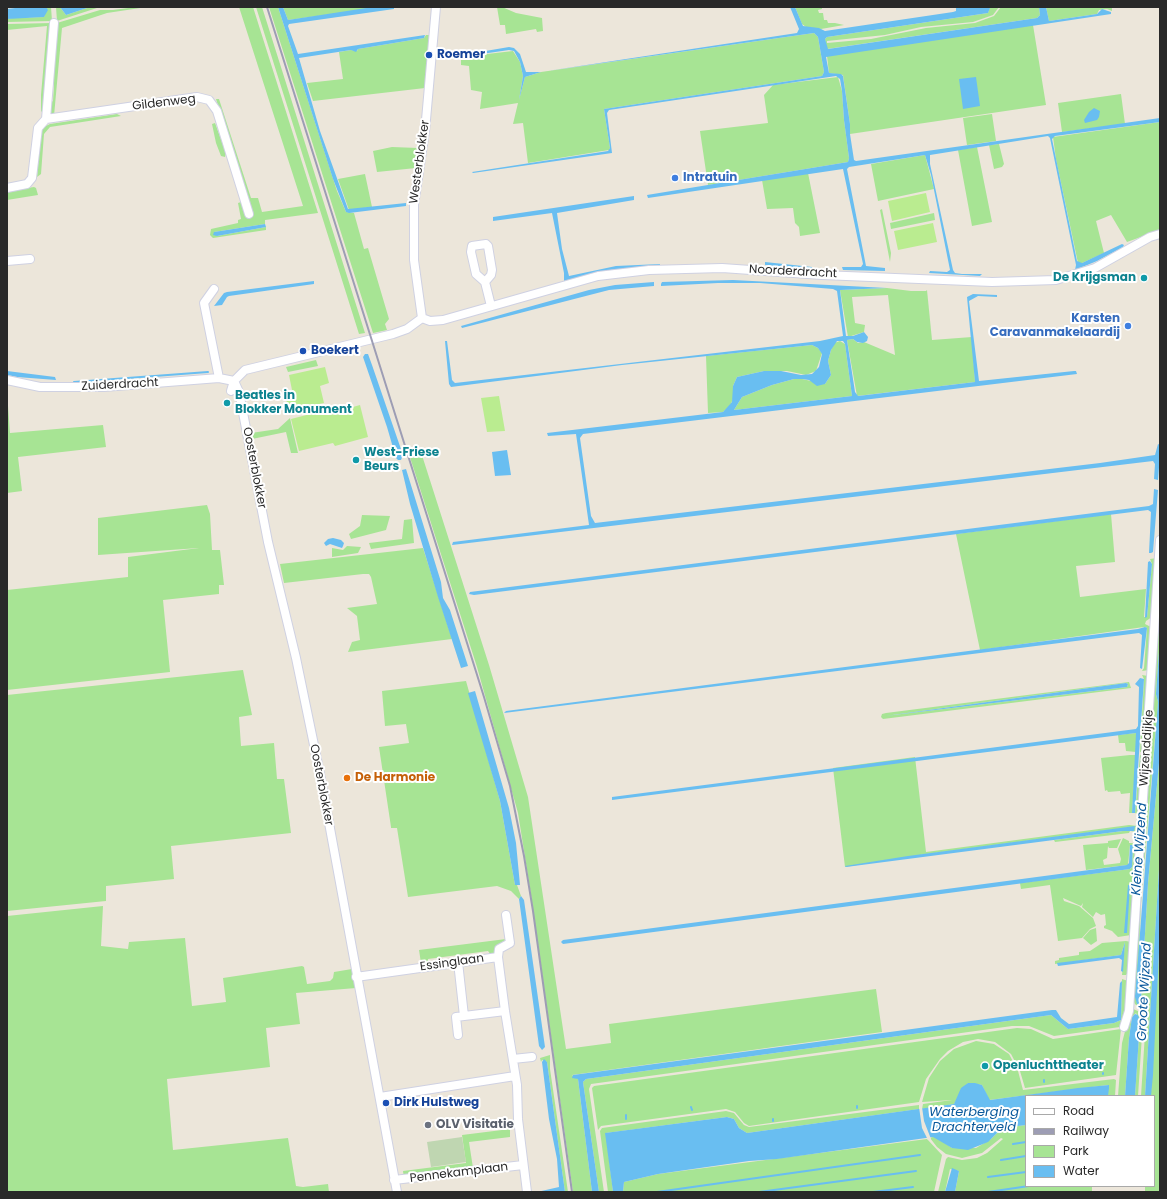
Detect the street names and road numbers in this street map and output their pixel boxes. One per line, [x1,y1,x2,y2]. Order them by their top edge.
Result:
street label: Gildenweg [131,92,197,114]
street label: Westerblokker [407,119,433,205]
street label: Noorderdracht [749,262,837,282]
street label: Zuiderdracht [81,376,159,394]
street label: Oosterblokker [239,426,269,510]
street label: Wijzenddijkje [1137,709,1157,787]
street label: Oosterblokker [306,743,336,827]
street label: Essinglaan [419,951,485,975]
street label: Pennekamplaan [409,1160,509,1186]

